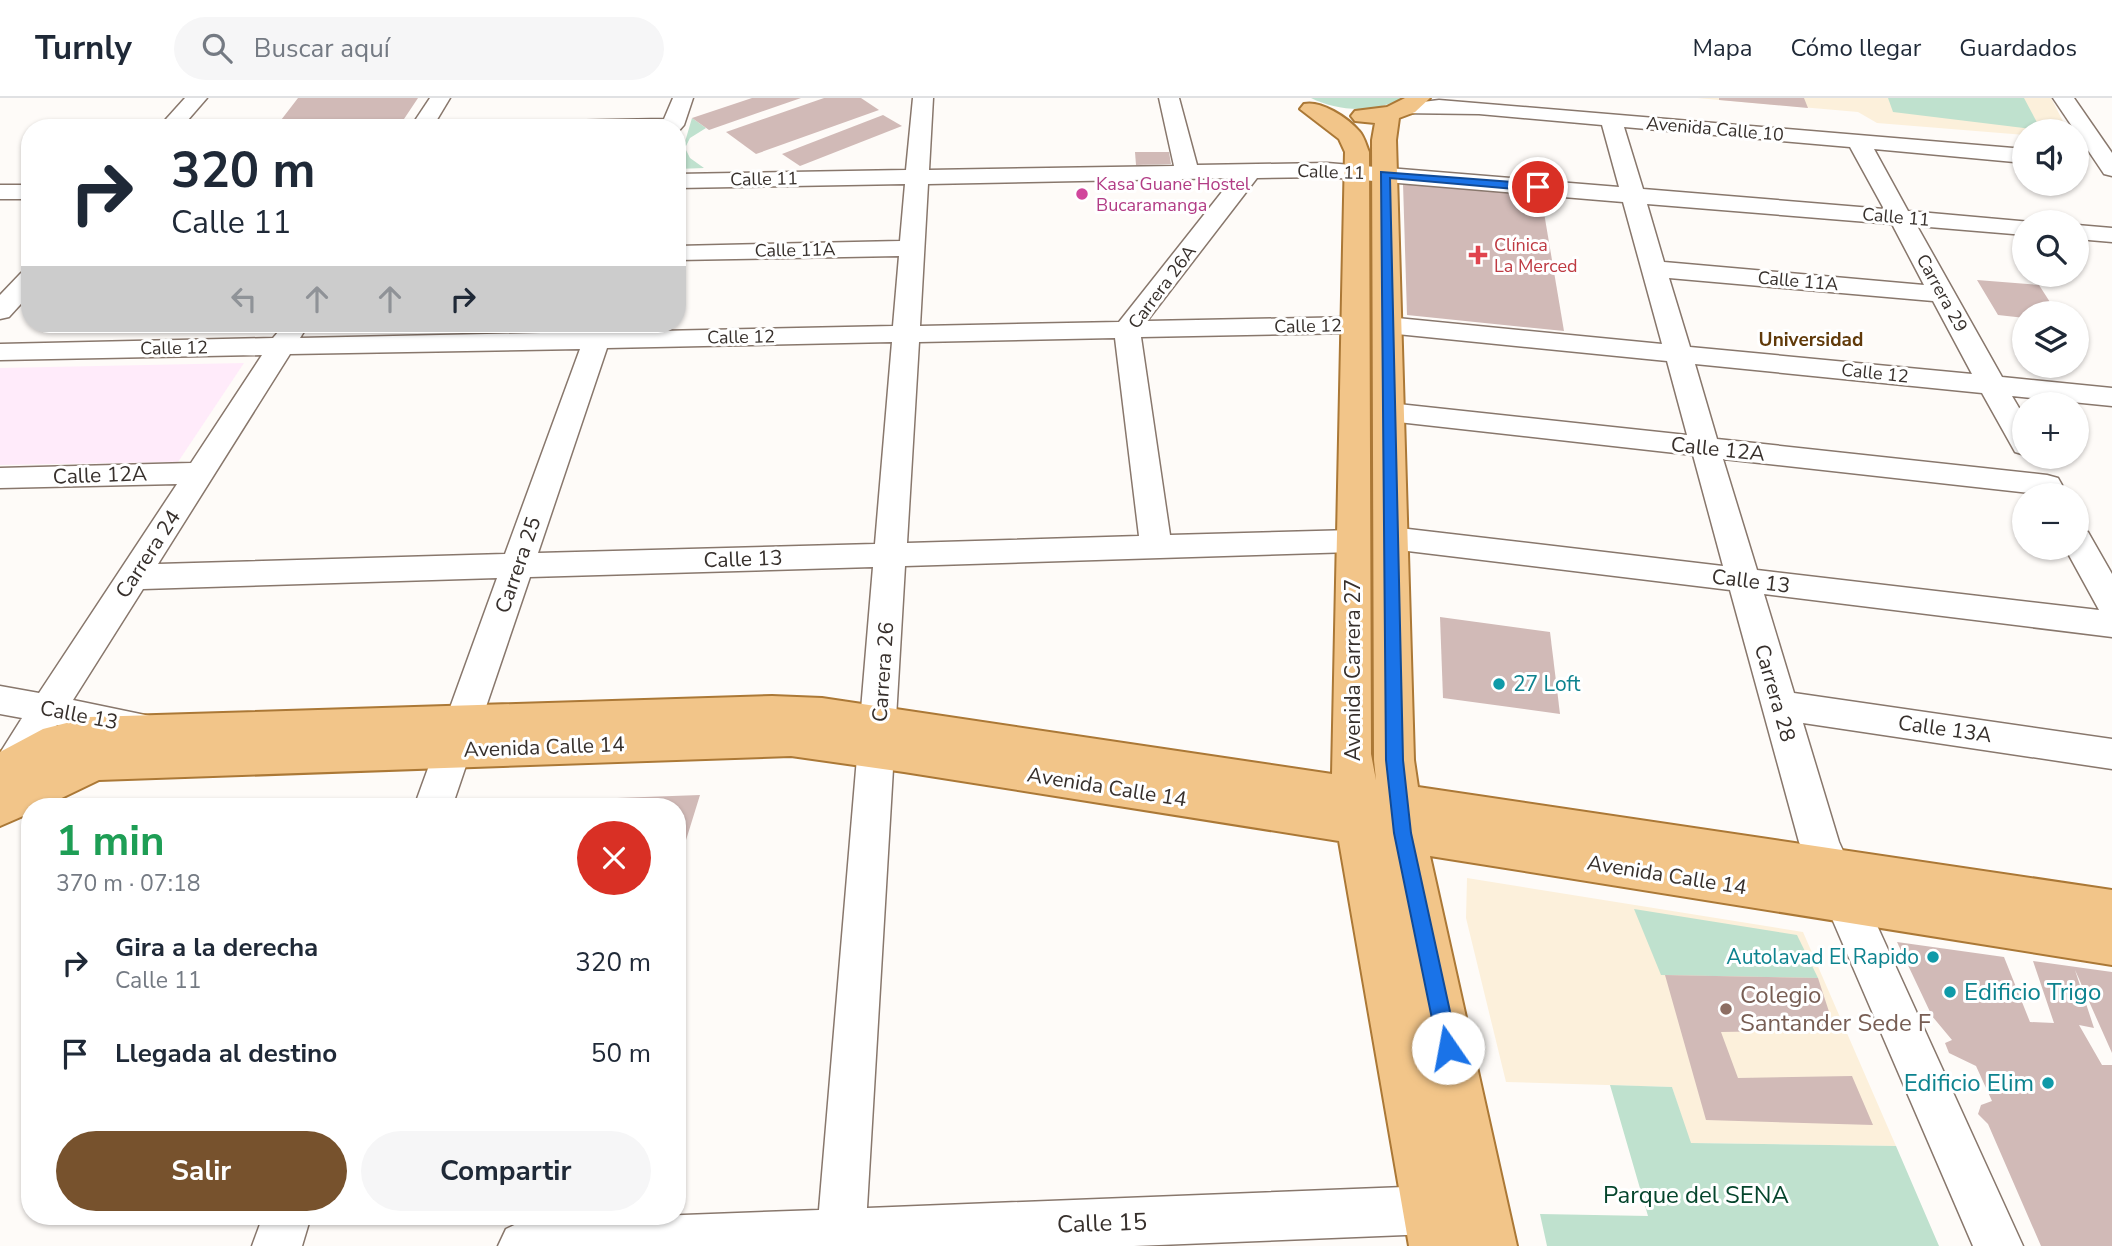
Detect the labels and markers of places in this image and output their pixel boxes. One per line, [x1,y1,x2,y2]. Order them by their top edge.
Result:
pin [1508,157,1568,217]
place label: Kasa Guane Hostel Bucaramanga [1096,172,1251,217]
marker: Kasa Guane Hostel Bucaramanga [1074,186,1090,202]
place label: Clínica La Merced [1494,233,1577,278]
marker: Clínica La Merced [1468,245,1488,265]
place label: 27 Loft [1513,670,1581,698]
marker: 27 Loft [1491,676,1507,692]
place label: Autolavad El Rapido [1726,943,1919,971]
marker: Autolavad El Rapido [1925,949,1941,965]
place label: Edificio Trigo [1964,976,2101,1008]
place label: Colegio Santander Sede F [1740,979,1931,1039]
marker: Edificio Trigo [1942,984,1958,1000]
marker: Colegio Santander Sede F [1718,1001,1734,1017]
place label: Edificio Elim [1904,1067,2034,1099]
marker: Edificio Elim [2040,1075,2056,1091]

